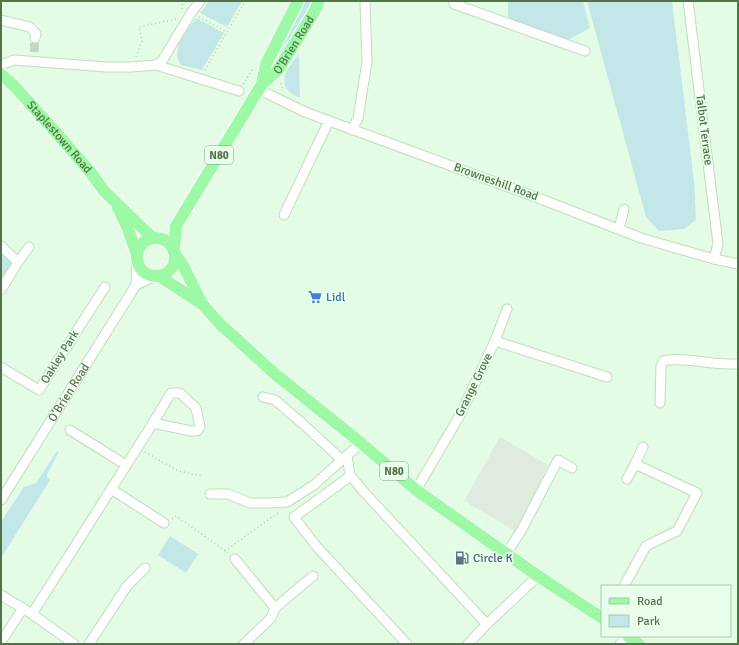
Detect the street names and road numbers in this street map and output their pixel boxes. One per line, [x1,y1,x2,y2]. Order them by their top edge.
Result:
street label: O'Brien Road [270,13,318,77]
street label: Talbot Terrace [692,94,716,166]
street label: Staplestown Road [24,97,95,176]
road number: N80 [205,146,233,164]
street label: Browneshill Road [452,160,540,204]
street label: Oakley Park [38,327,82,387]
street label: Grange Grove [452,351,496,419]
street label: O'Brien Road [45,360,93,425]
road number: N80 [380,462,408,480]

